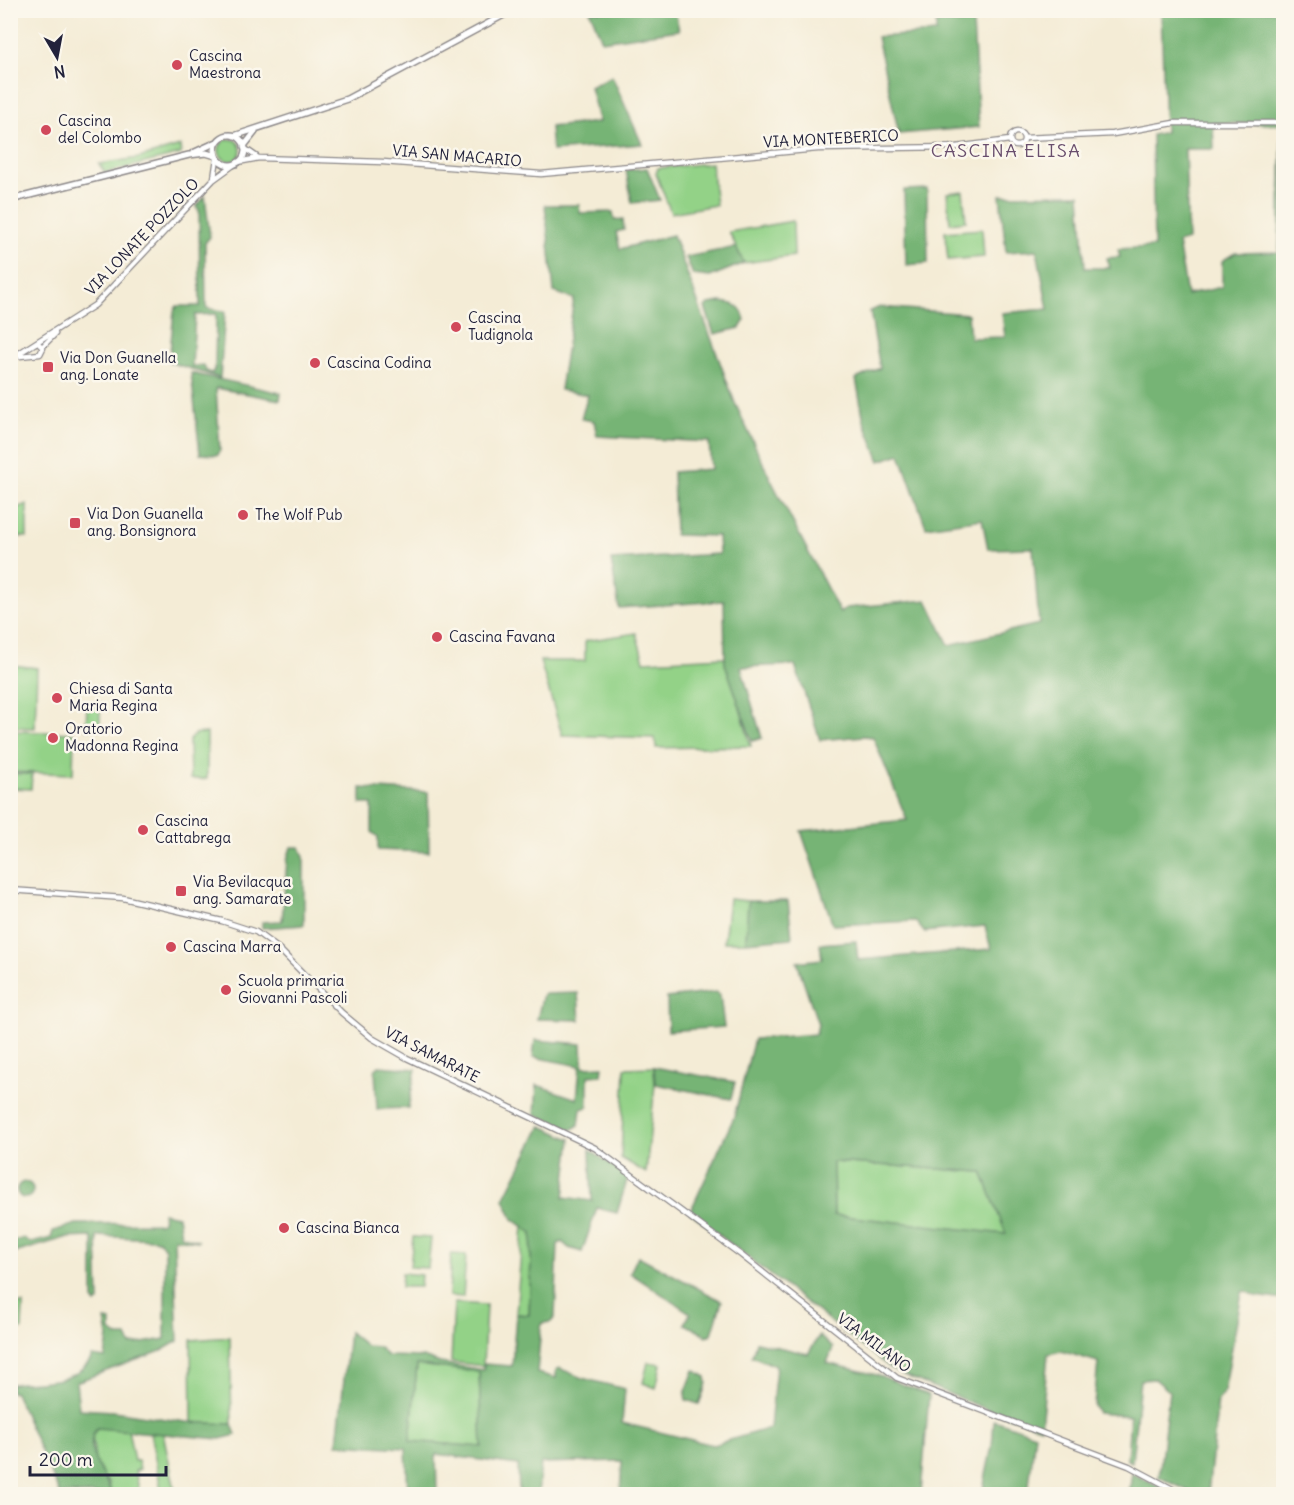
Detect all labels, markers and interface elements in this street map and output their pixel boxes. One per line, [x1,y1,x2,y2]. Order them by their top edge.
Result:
north arrow [27,27,87,87]
place label: Cascina Maestrona [189,46,262,82]
marker: Cascina Maestrona [170,58,184,72]
text: N [52,61,67,83]
place label: Cascina del Colombo [58,111,142,147]
marker: Cascina del Colombo [39,123,53,137]
street label: VIA MONTEBERICO [763,125,899,152]
district label: CASCINA ELISA [931,139,1081,162]
street label: VIA SAN MACARIO [392,140,523,171]
street label: VIA LONATE POZZOLO [81,174,203,299]
place label: Cascina Tudignola [468,308,534,344]
marker: Cascina Tudignola [449,320,463,334]
place label: Via Don Guanella ang. Lonate [60,348,177,384]
place label: Cascina Codina [327,353,432,372]
marker: Cascina Codina [308,356,322,370]
marker: Via Don Guanella ang. Lonate [41,360,55,374]
place label: Via Don Guanella ang. Bonsignora [87,504,204,540]
place label: The Wolf Pub [255,505,343,524]
marker: The Wolf Pub [236,508,250,522]
marker: Via Don Guanella ang. Bonsignora [68,516,82,530]
place label: Cascina Favana [449,627,556,646]
marker: Cascina Favana [430,630,444,644]
place label: Chiesa di Santa Maria Regina [69,679,173,715]
marker: Chiesa di Santa Maria Regina [50,691,64,705]
place label: Oratorio Madonna Regina [65,719,179,755]
marker: Oratorio Madonna Regina [46,731,60,745]
place label: Cascina Cattabrega [155,811,231,847]
marker: Cascina Cattabrega [136,823,150,837]
place label: Via Bevilacqua ang. Samarate [193,872,292,908]
marker: Via Bevilacqua ang. Samarate [174,884,188,898]
place label: Cascina Marra [183,937,282,956]
marker: Cascina Marra [164,940,178,954]
place label: Scuola primaria Giovanni Pascoli [238,971,347,1007]
marker: Scuola primaria Giovanni Pascoli [219,983,233,997]
street label: VIA SAMARATE [382,1022,483,1087]
place label: Cascina Bianca [296,1218,400,1237]
marker: Cascina Bianca [277,1221,291,1235]
street label: VIA MILANO [834,1309,915,1377]
scale bar [30,1439,166,1477]
text: 200 m [39,1448,93,1471]

